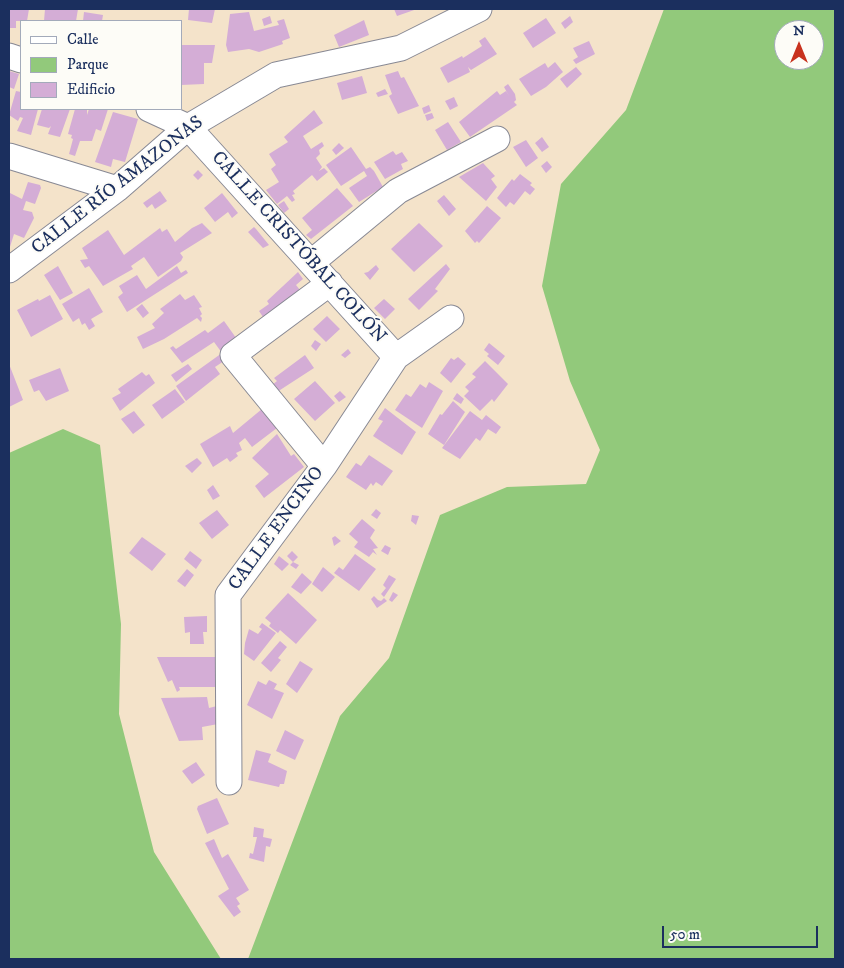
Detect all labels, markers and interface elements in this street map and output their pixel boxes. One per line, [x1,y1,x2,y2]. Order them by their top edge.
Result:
legend [20,20,182,110]
north arrow [774,20,824,70]
text: N [793,22,805,40]
text: Calle [67,30,99,49]
text: Parque [67,55,108,74]
text: Edificio [67,80,115,99]
street label: CALLE RÍO AMAZONAS [28,112,208,260]
street label: CALLE CRISTÓBAL COLÓN [206,147,390,349]
street label: CALLE ENCINO [224,463,330,595]
scale bar [664,916,820,948]
text: 50 m [670,925,700,944]

